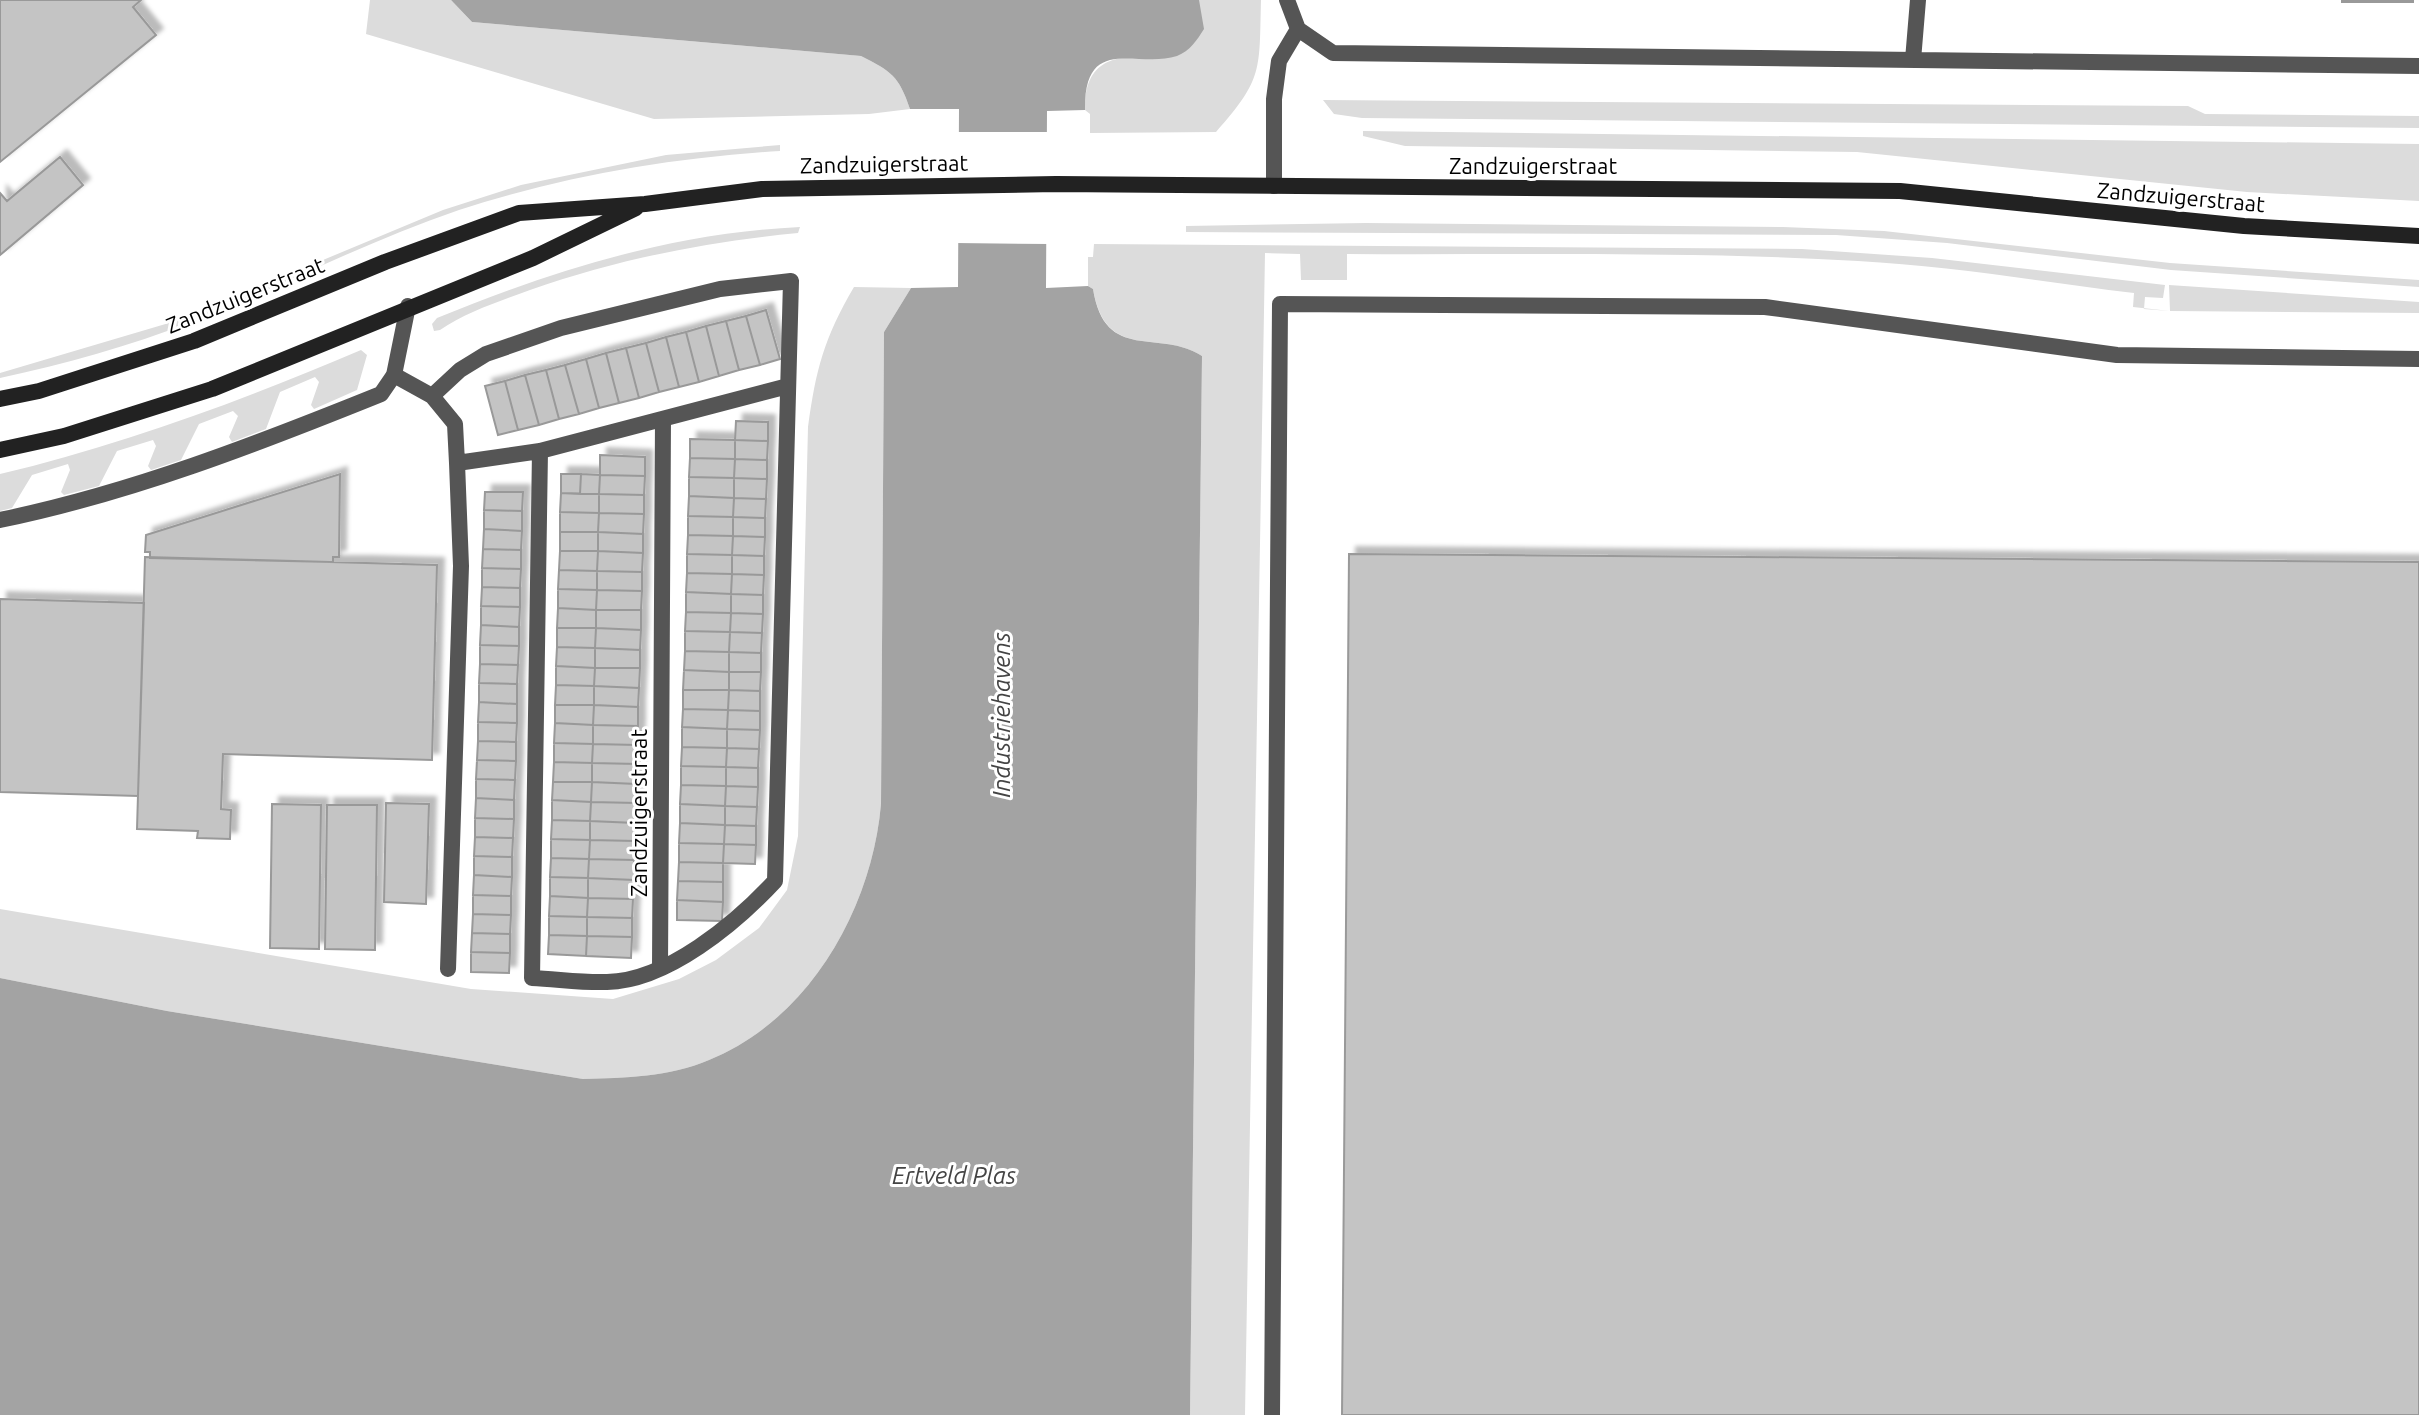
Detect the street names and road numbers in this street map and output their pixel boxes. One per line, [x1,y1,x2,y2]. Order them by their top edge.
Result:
street label: Zandzuigerstraat [800,150,969,177]
street label: Zandzuigerstraat [1449,153,1617,178]
street label: Zandzuigerstraat [2096,177,2266,216]
street label: Zandzuigerstraat [162,251,328,338]
street label: Zandzuigerstraat [626,729,651,897]

